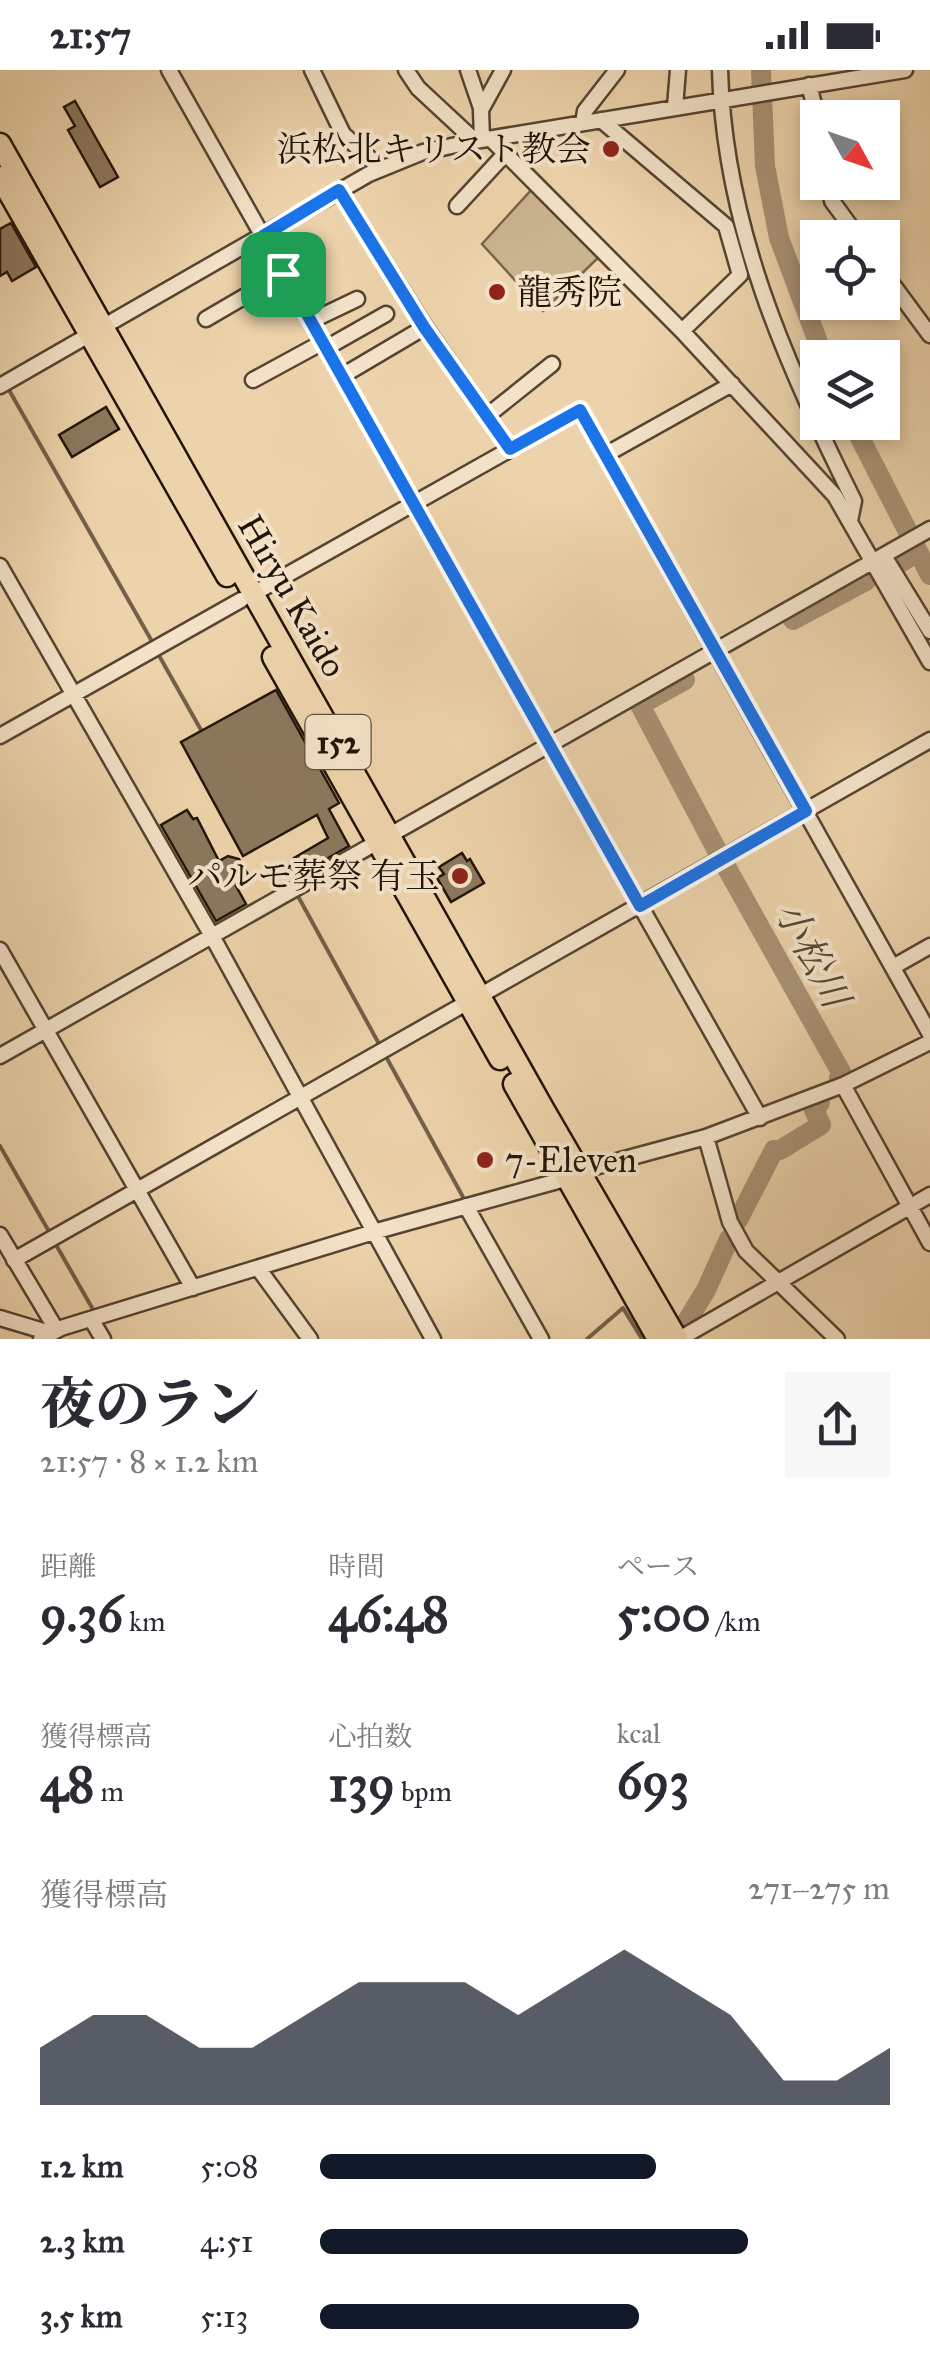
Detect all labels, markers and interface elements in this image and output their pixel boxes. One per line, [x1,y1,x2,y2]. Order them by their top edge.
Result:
text: 21:57 [50,12,131,58]
north arrow [800,100,900,200]
map controls [800,100,900,440]
place label: 浜松北キリスト教会 [277,128,591,171]
marker: 浜松北キリスト教会 [600,138,622,160]
button: locate [800,220,900,320]
pin [241,232,326,317]
icon: arrive [256,247,311,302]
place label: 龍秀院 [517,271,622,314]
marker: 龍秀院 [486,281,508,303]
button: layers [800,340,900,440]
street label: Hiryu Kaido [228,507,356,685]
road number: 152 [306,715,370,769]
place label: パルモ葬祭 有玉 [187,855,440,898]
marker: パルモ葬祭 有玉 [449,865,471,887]
water label: 小松川 [765,893,861,1019]
place label: 7-Eleven [505,1139,637,1182]
marker: 7-Eleven [474,1149,496,1171]
text: 夜のラン [40,1371,260,1438]
button: share [785,1372,890,1477]
text: 21:57 · 8 × 1.2 km [40,1442,258,1481]
text: 距離 [40,1549,96,1584]
text: 時間 [328,1549,384,1584]
text: ペース [617,1549,699,1584]
text: 9.36 [40,1584,123,1645]
text: 46:48 [328,1584,449,1645]
text: 5:00 [617,1584,711,1645]
text: km [123,1604,165,1639]
text: /km [711,1604,761,1639]
text: kcal [617,1716,661,1751]
text: 獲得標高 [40,1719,152,1754]
text: 心拍数 [328,1719,412,1754]
text: 693 [617,1751,689,1812]
text: 48 [40,1754,94,1815]
text: 139 [328,1754,395,1815]
text: m [94,1774,124,1809]
text: bpm [395,1774,452,1809]
text: 271–275 m [748,1869,890,1908]
text: 獲得標高 [40,1876,168,1915]
text: 1.2 km [40,2147,124,2186]
text: 5:08 [200,2147,259,2186]
text: 2.3 km [40,2222,125,2261]
text: 4:51 [200,2222,253,2261]
text: 3.5 km [40,2297,123,2336]
text: 5:13 [200,2297,248,2336]

